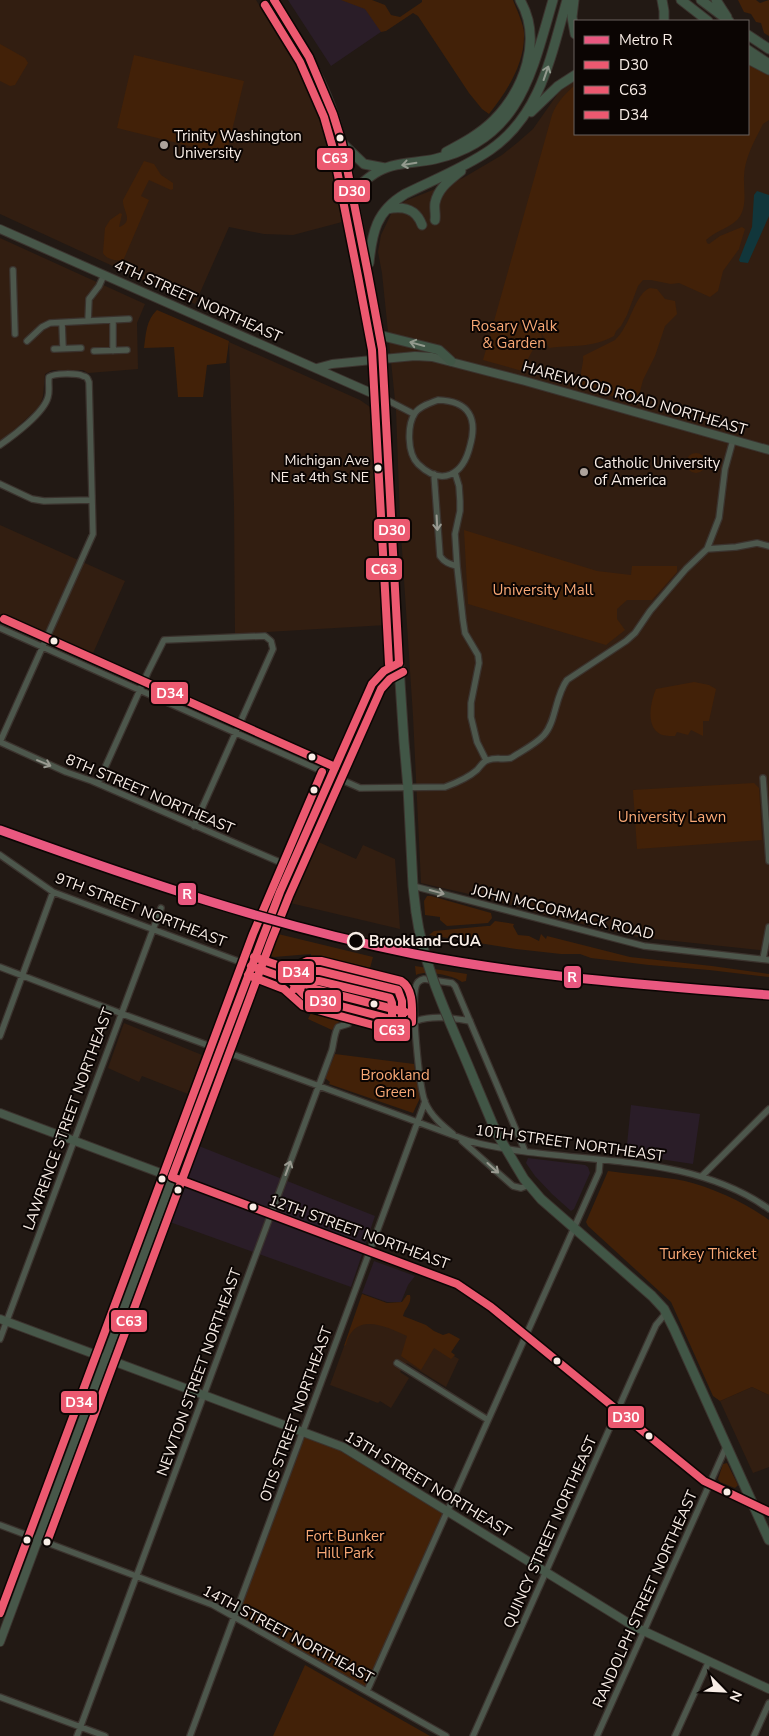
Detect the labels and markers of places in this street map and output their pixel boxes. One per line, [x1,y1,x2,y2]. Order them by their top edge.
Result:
place label: Trinity Washington University [174,126,302,163]
unlabelled marker [335,133,345,143]
marker: Trinity Washington University [158,139,170,151]
place label: Michigan Ave NE at 4th St NE [271,451,369,487]
place label: Catholic University of America [594,453,720,490]
marker: Michigan Ave NE at 4th St NE [373,463,383,473]
marker: Catholic University of America [578,466,590,478]
unlabelled marker [49,636,59,646]
unlabelled marker [307,752,317,762]
unlabelled marker [309,785,319,795]
place label: Brookland–CUA [369,931,482,951]
marker: Brookland–CUA [347,932,365,950]
unlabelled marker [369,999,379,1009]
unlabelled marker [157,1174,167,1184]
unlabelled marker [173,1185,183,1195]
unlabelled marker [248,1202,258,1212]
unlabelled marker [552,1356,562,1366]
unlabelled marker [644,1431,654,1441]
unlabelled marker [722,1487,732,1497]
unlabelled marker [22,1535,32,1545]
unlabelled marker [42,1537,52,1547]

